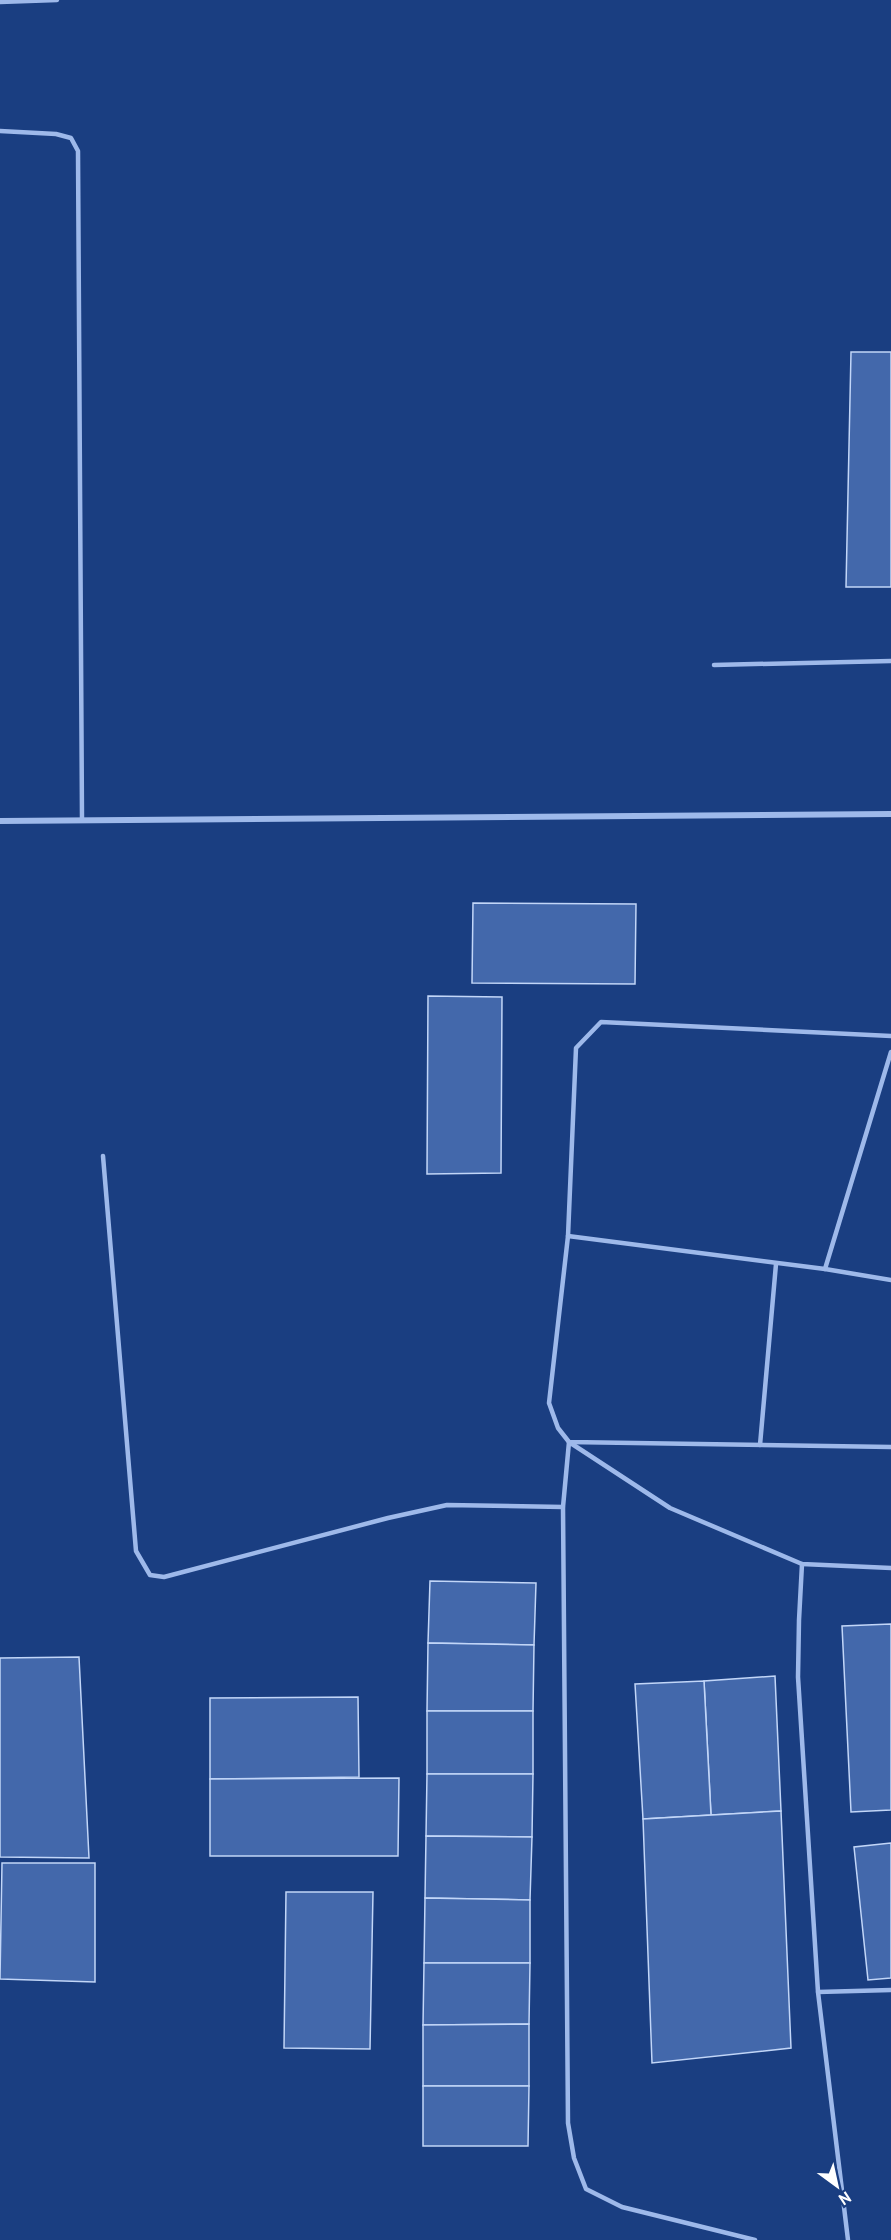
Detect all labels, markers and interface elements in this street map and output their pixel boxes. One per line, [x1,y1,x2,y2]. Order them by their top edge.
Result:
north arrow [807,2156,867,2216]
text: N [835,2187,855,2210]

